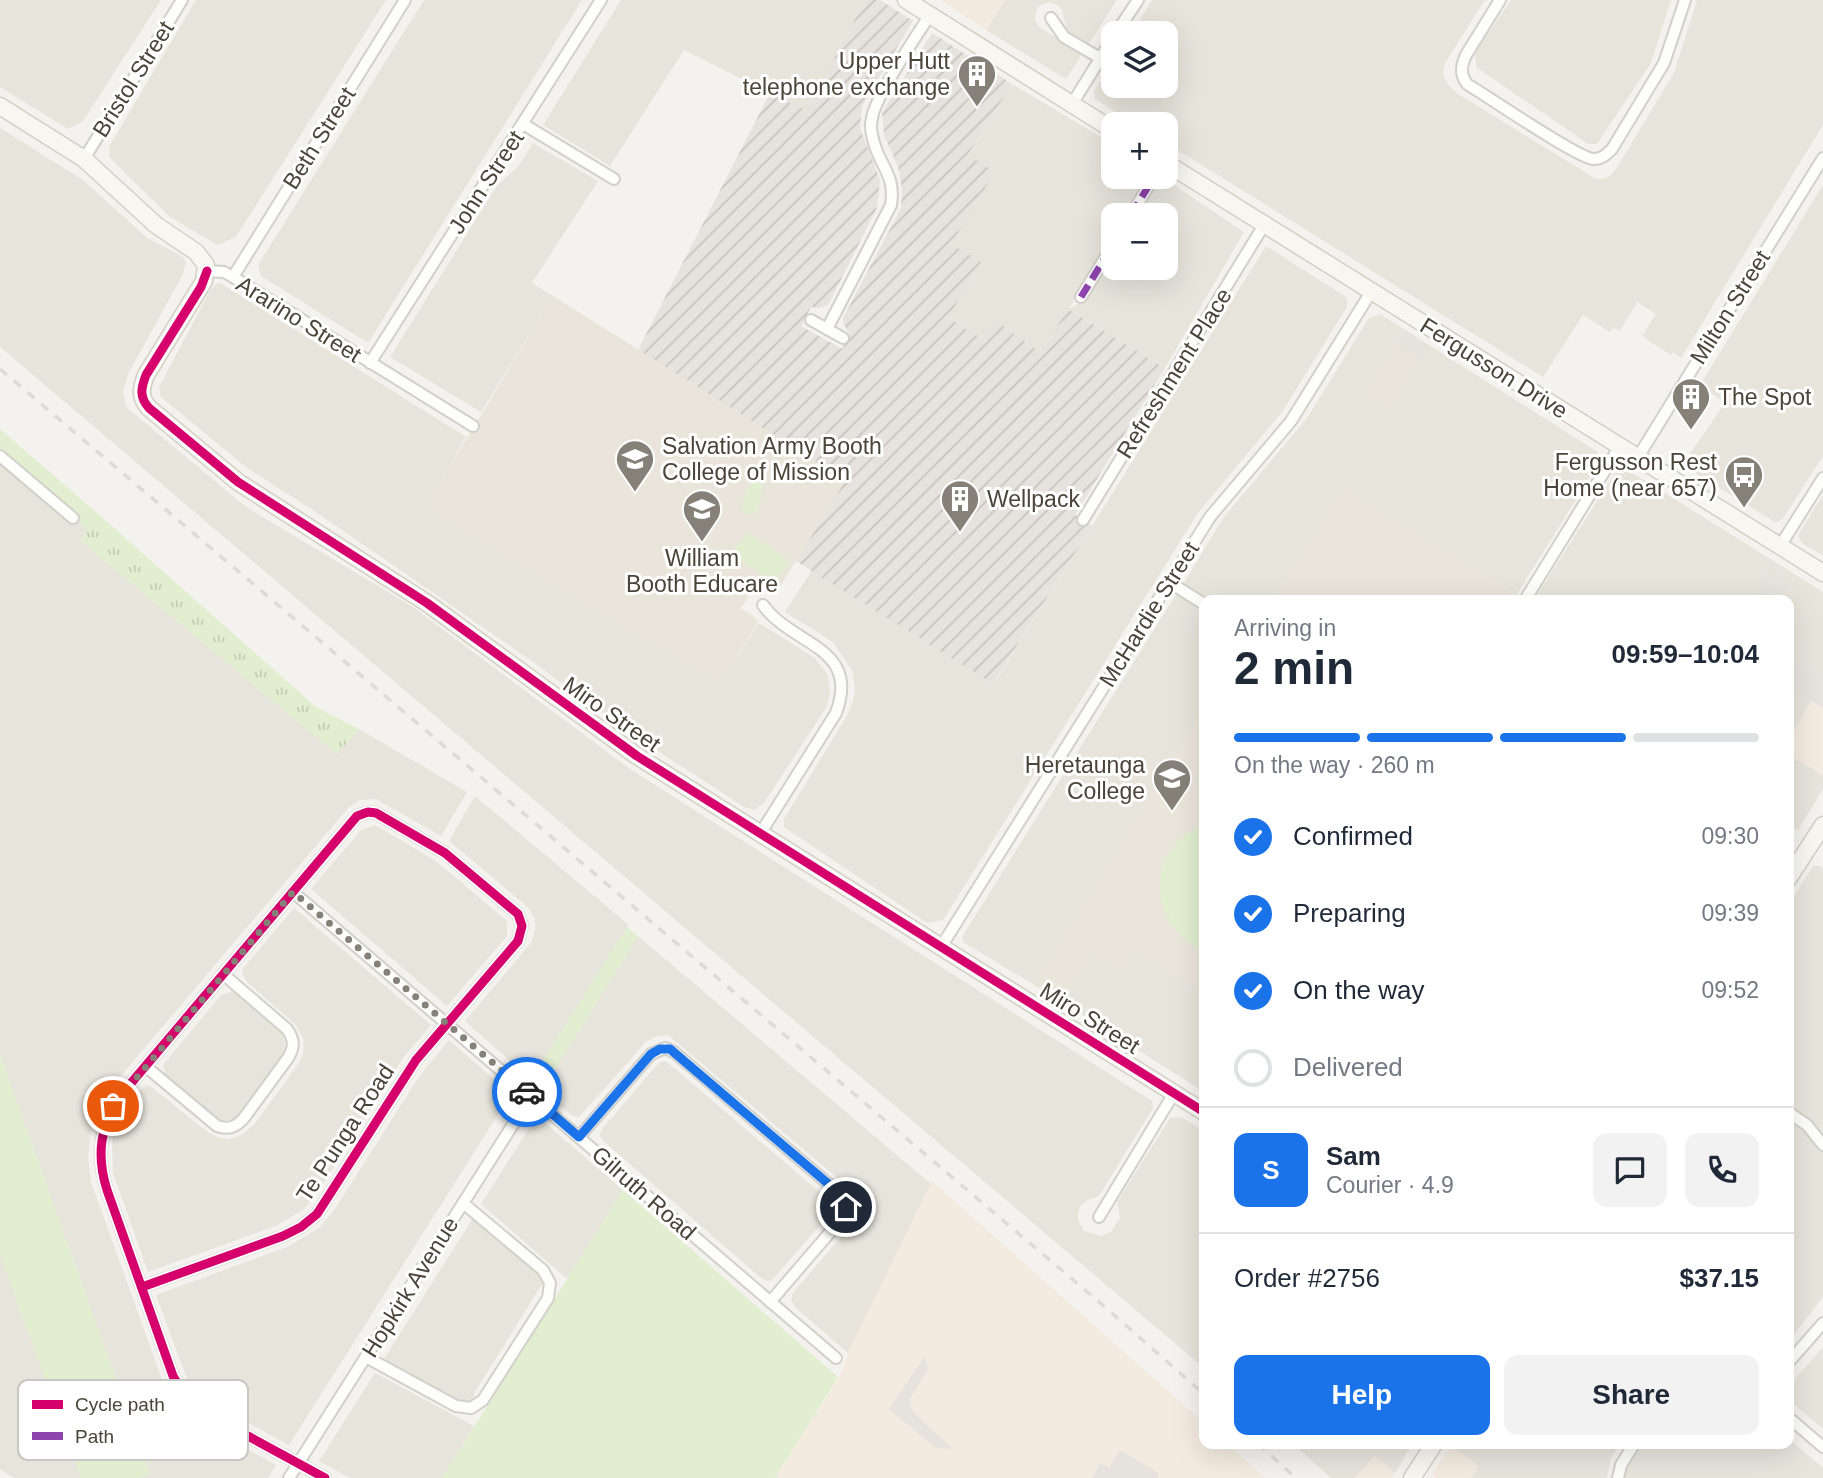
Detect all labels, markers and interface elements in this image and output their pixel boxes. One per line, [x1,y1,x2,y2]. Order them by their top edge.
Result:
street label: Bristol Street [87,16,179,142]
map controls [1101,21,1178,280]
button: layers [1101,21,1178,98]
place label: Upper Hutt telephone exchange [743,48,951,100]
building icon: Upper Hutt telephone exchange [956,53,998,108]
street label: Beth Street [277,82,361,194]
button: + [1101,112,1178,189]
street label: John Street [443,125,529,238]
button: − [1101,203,1178,280]
street label: Milton Street [1685,245,1776,369]
street label: Ararino Street [232,270,367,368]
street label: Refreshment Place [1111,283,1237,463]
street label: Fergusson Drive [1416,312,1572,424]
building icon: The Spot [1670,376,1712,431]
place label: The Spot [1718,384,1812,410]
place label: Salvation Army Booth College of Mission [662,433,882,485]
school or university icon: Salvation Army Booth College of Mission [614,438,656,493]
place label: Fergusson Rest Home (near 657) [1543,449,1718,501]
bus stop icon: Fergusson Rest Home (near 657) [1723,454,1765,509]
building icon: Wellpack [939,478,981,533]
place label: Wellpack [987,486,1080,512]
school or university icon: William Booth Educare [681,488,723,543]
street label: McHardie Street [1094,536,1204,691]
place label: William Booth Educare [626,545,778,597]
text: Arriving in [1234,615,1336,641]
text: 09:59–10:04 [1612,639,1759,669]
text: 2 min [1234,642,1354,694]
street label: Miro Street [558,671,666,757]
place label: Heretaunga College [1025,752,1145,804]
text: On the way · 260 m [1234,752,1435,778]
school or university icon: Heretaunga College [1151,757,1193,812]
icon: check [1234,818,1272,856]
text: Confirmed [1293,821,1413,851]
text: 09:30 [1701,823,1759,849]
icon: check [1234,895,1272,933]
text: Preparing [1293,898,1406,928]
text: 09:39 [1701,900,1759,926]
icon: check [1234,972,1272,1010]
text: On the way [1293,975,1425,1005]
street label: Miro Street [1035,977,1145,1059]
text: 09:52 [1701,977,1759,1003]
text: Delivered [1293,1052,1403,1082]
courier [492,1057,562,1127]
street label: Te Punga Road [291,1059,399,1207]
icon: car [508,1073,546,1111]
pin [83,1076,143,1136]
icon: bag [94,1087,132,1125]
button: chat [1593,1133,1667,1207]
button: phone [1685,1133,1759,1207]
street label: Gilruth Road [587,1141,701,1245]
text: Sam [1326,1141,1381,1171]
text: S [1262,1155,1280,1185]
text: Courier · 4.9 [1326,1172,1454,1198]
pin [816,1177,876,1237]
icon: home [827,1188,865,1226]
street label: Hopkirk Avenue [356,1212,464,1362]
text: Order #2756 [1234,1263,1380,1293]
text: $37.15 [1679,1263,1759,1293]
button: Help [1234,1355,1490,1435]
button: Share [1504,1355,1759,1435]
legend [18,1380,248,1460]
text: Cycle path [75,1394,165,1415]
text: Path [75,1426,114,1447]

